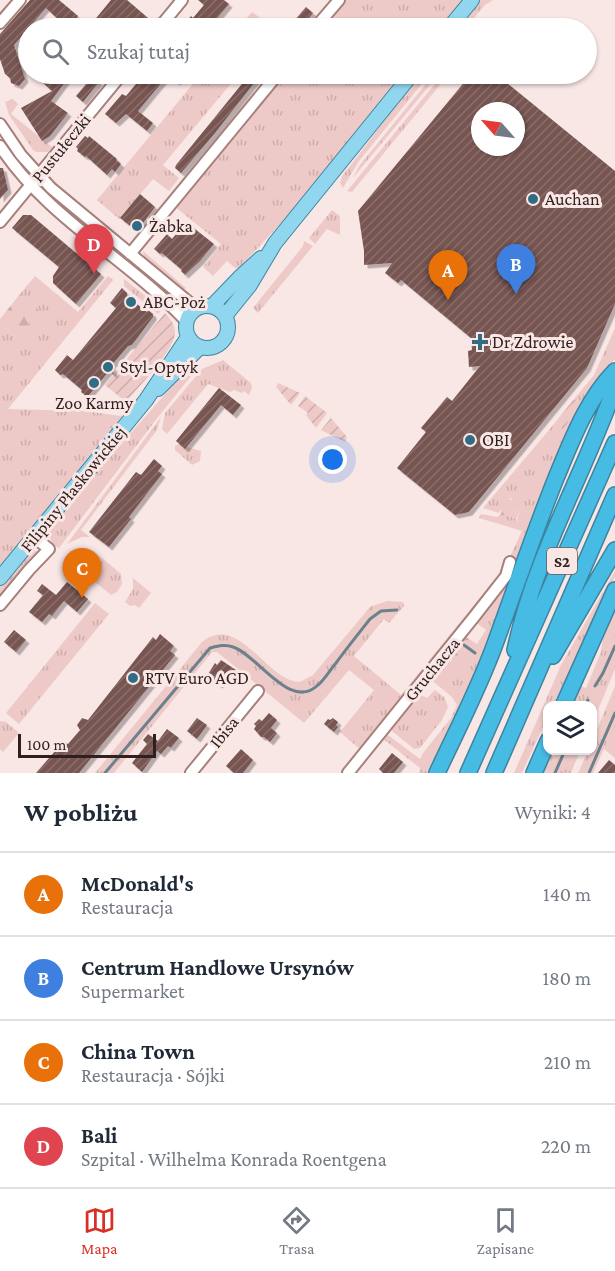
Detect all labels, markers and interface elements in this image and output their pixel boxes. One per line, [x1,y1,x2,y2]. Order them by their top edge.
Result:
search box [18,18,597,84]
icon: search [39,35,72,68]
text: Szukaj tutaj [87,39,190,64]
north arrow [471,102,525,156]
street label: Pustułeczki [27,110,95,186]
place label: Auchan [545,189,600,209]
marker: Auchan [526,192,540,206]
place label: Żabka [149,216,193,236]
marker: Żabka [130,219,144,233]
pin: D [74,224,113,274]
pin: B [496,244,536,294]
pin: A [428,250,468,300]
place label: ABC-Poż [143,292,206,312]
marker: ABC-Poż [124,295,138,309]
place label: Dr Zdrowie [492,332,573,352]
marker: Dr Zdrowie [473,335,487,349]
place label: Styl-Optyk [120,357,199,377]
marker: Styl-Optyk [101,360,115,374]
marker: Zoo Karmy [87,376,101,390]
place label: Zoo Karmy [55,393,134,413]
street label: Filipiny Płaskowickiej [16,422,131,557]
place label: OBI [482,430,509,450]
marker: OBI [463,433,477,447]
your location [318,445,347,474]
pin: C [62,548,101,598]
road number: S2 [547,548,577,574]
street label: Gruchacza [400,633,464,705]
place label: RTV Euro AGD [145,668,249,688]
marker: RTV Euro AGD [126,671,140,685]
map controls [543,701,597,755]
button: layers [543,701,597,755]
street label: Ibisa [205,712,243,752]
scale bar [18,731,156,758]
text: 100 m [27,736,66,753]
text: W pobliżu [24,798,138,827]
text: Wyniki: 4 [514,801,591,823]
text: McDonald's [81,871,194,896]
text: A [38,883,49,905]
text: 140 m [543,883,591,905]
text: Restauracja [81,896,173,918]
text: Centrum Handlowe Ursynów [81,955,354,980]
text: B [38,967,49,989]
text: 180 m [542,967,591,989]
text: Supermarket [81,980,184,1002]
text: China Town [81,1039,195,1064]
text: C [37,1051,50,1073]
text: 210 m [544,1051,591,1073]
text: Restauracja · Sójki [81,1064,225,1086]
text: Bali [81,1123,117,1148]
text: D [37,1135,50,1157]
text: 220 m [541,1135,591,1157]
text: Szpital · Wilhelma Konrada Roentgena [81,1148,387,1170]
tab: Mapa [81,1204,117,1257]
tab: Trasa [279,1204,315,1257]
tab: Zapisane [476,1204,534,1257]

